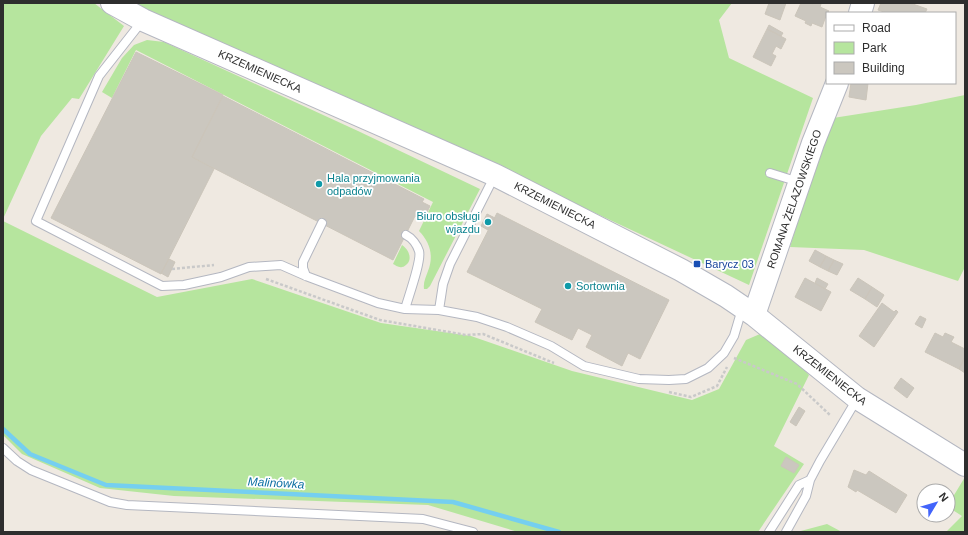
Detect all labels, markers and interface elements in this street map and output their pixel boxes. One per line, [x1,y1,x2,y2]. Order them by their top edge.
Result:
legend [826,12,956,84]
text: Road [862,21,891,35]
text: Park [862,41,888,55]
street label: KRZEMIENIECKA [217,47,304,95]
text: Building [862,61,905,75]
street label: ROMANA ŻELAZOWSKIEGO [765,128,824,270]
place label: Hala przyjmowania odpadów [327,172,421,197]
marker: Hala przyjmowania odpadów [314,179,324,189]
street label: KRZEMIENIECKA [512,179,598,231]
place label: Biuro obsługi wjazdu [416,210,480,235]
marker: Biuro obsługi wjazdu [483,217,493,227]
place label: Barycz 03 [705,258,754,270]
marker: Barycz 03 [692,259,702,269]
place label: Sortownia [576,280,626,292]
marker: Sortownia [563,281,573,291]
street label: KRZEMIENIECKA [791,343,870,408]
water label: Malinówka [247,475,305,491]
north arrow [916,483,956,523]
text: N [937,490,951,504]

